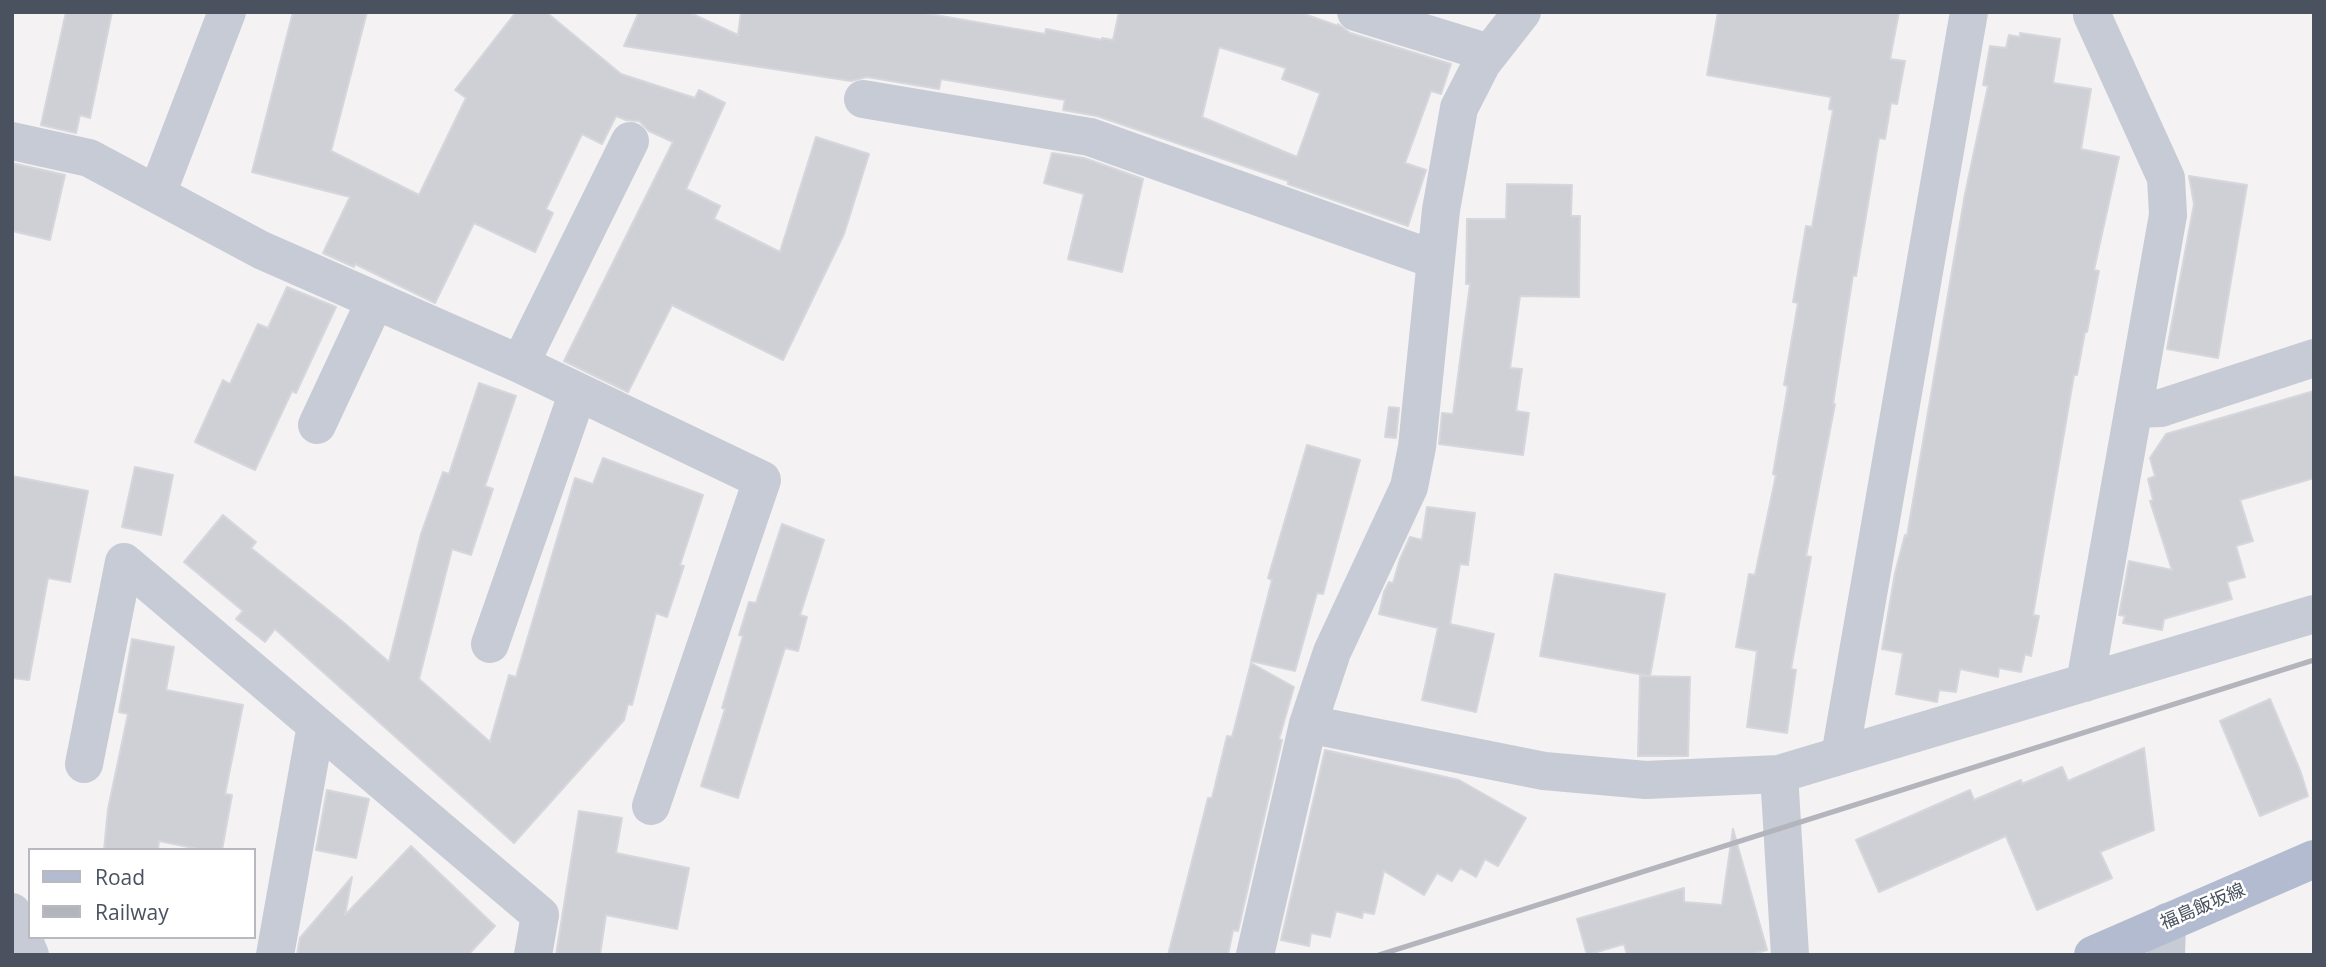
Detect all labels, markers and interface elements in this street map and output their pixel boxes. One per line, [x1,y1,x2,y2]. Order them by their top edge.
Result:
legend [28,848,256,939]
text: Road [95,863,145,891]
street label: 福島飯坂線 [2157,879,2249,935]
text: Railway [95,898,169,926]

